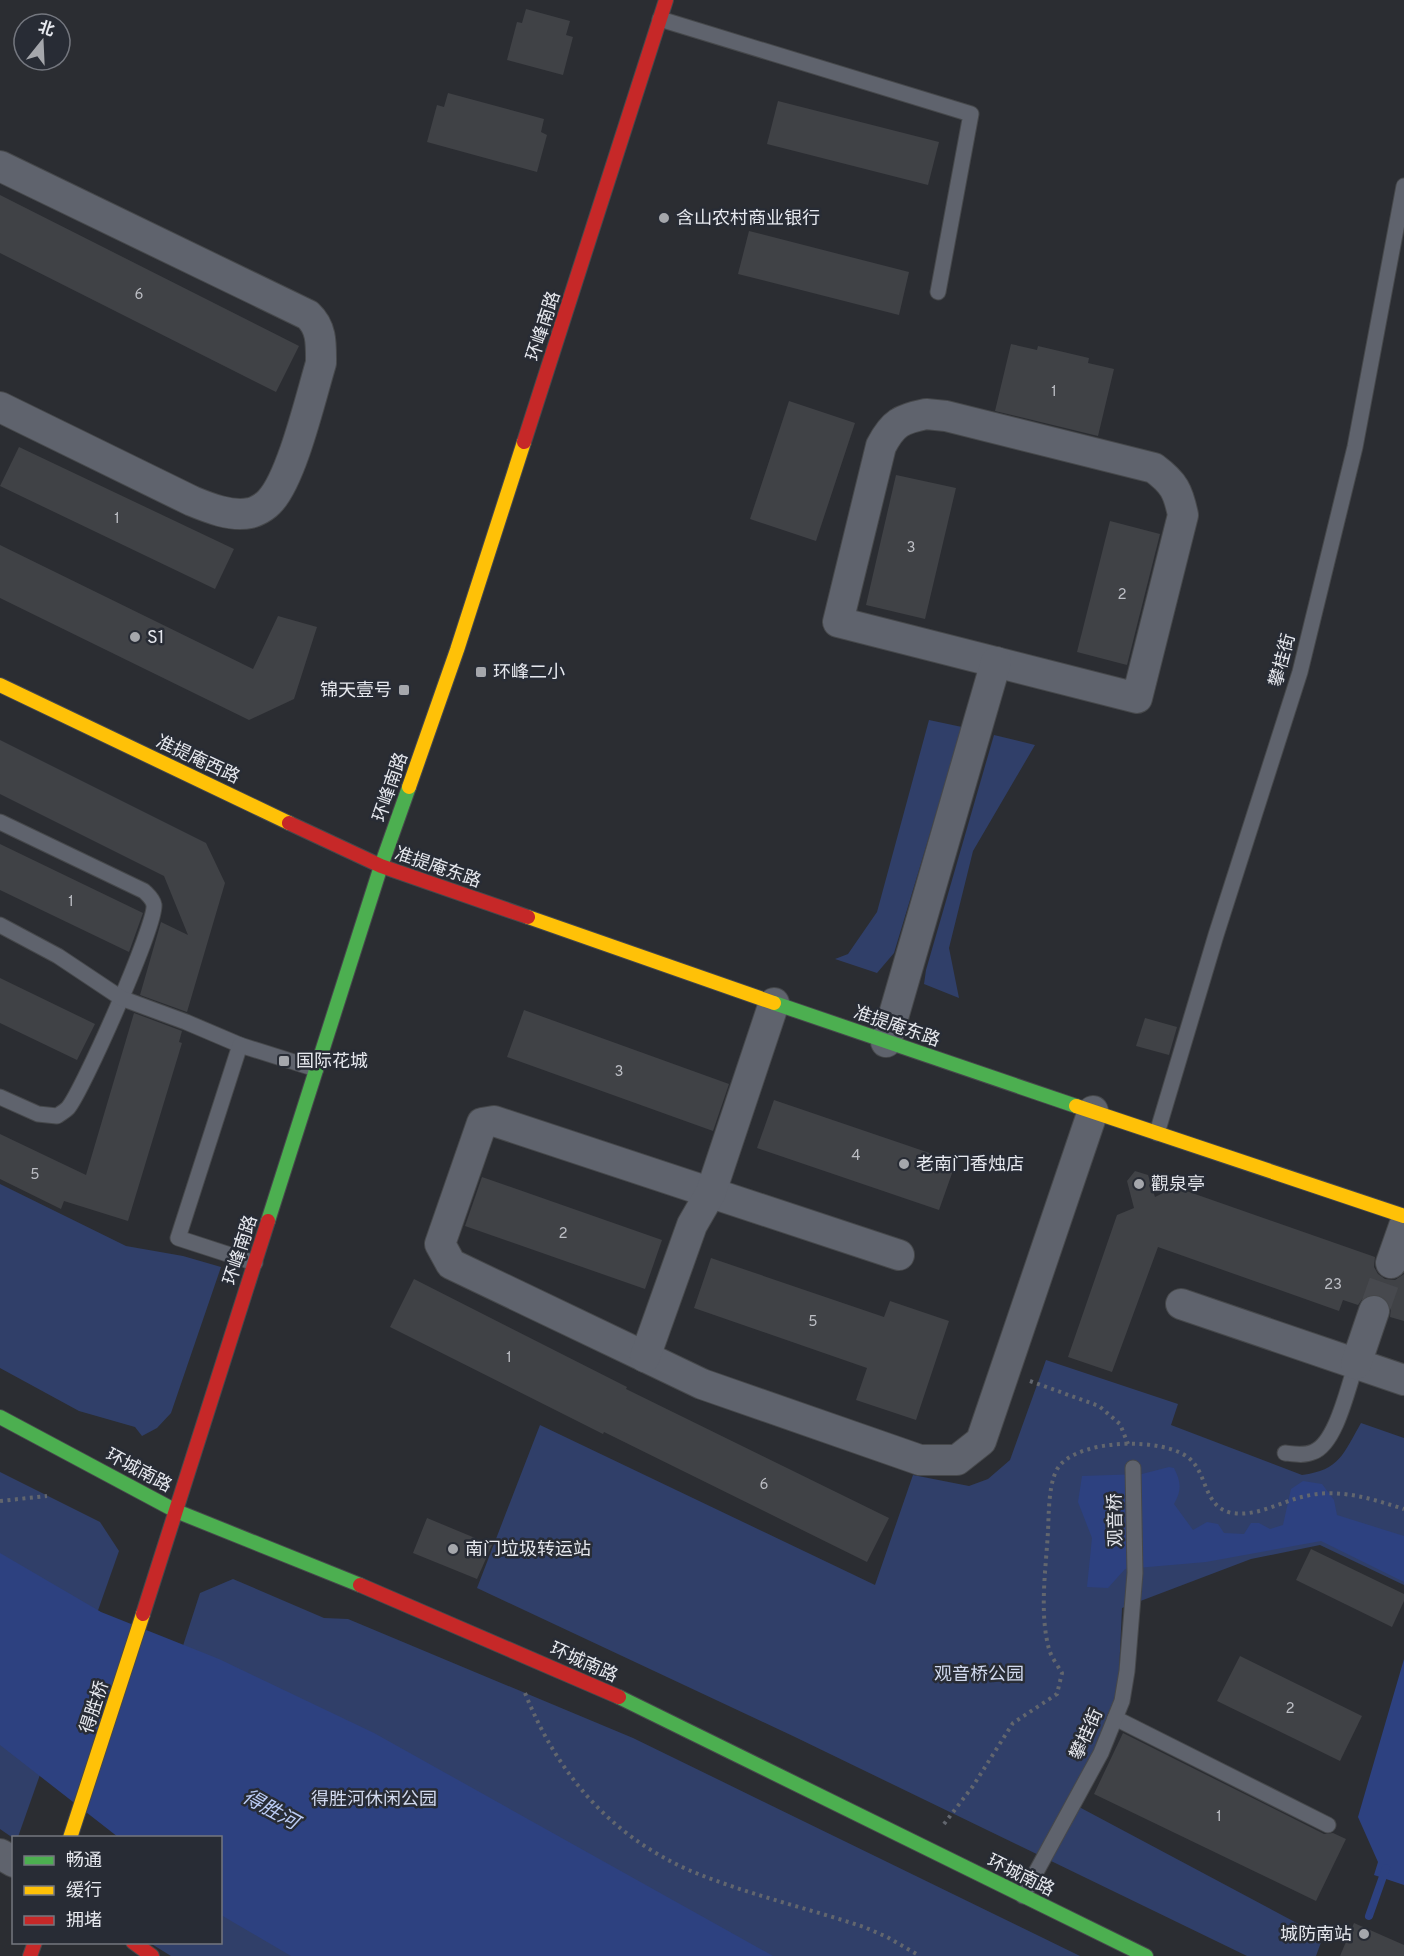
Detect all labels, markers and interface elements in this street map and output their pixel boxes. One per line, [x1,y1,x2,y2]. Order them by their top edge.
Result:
north arrow [12,12,72,72]
text: 北 [35,18,57,42]
place label: 含山农村商业银行 [676,208,820,231]
marker: 含山农村商业银行 [657,211,671,225]
house number: 6 [135,286,144,305]
street label: 环峰南路 [522,289,566,364]
house number: 1 [1051,383,1057,402]
house number: 1 [114,510,120,529]
house number: 3 [906,539,916,558]
house number: 2 [1117,586,1127,605]
place label: S1 [147,627,165,650]
marker: S1 [128,630,142,644]
street label: 攀桂街 [1265,631,1302,689]
place label: 环峰二小 [493,662,565,685]
marker: 环峰二小 [474,665,488,679]
place label: 锦天壹号 [320,680,392,703]
marker: 锦天壹号 [397,683,411,697]
street label: 准提庵西路 [152,731,243,790]
street label: 环峰南路 [369,750,414,825]
street label: 准提庵东路 [391,843,484,894]
house number: 1 [68,893,74,912]
street label: 准提庵东路 [850,1002,943,1053]
place label: 国际花城 [296,1051,368,1074]
marker: 国际花城 [277,1054,291,1068]
house number: 3 [614,1063,624,1082]
house number: 4 [851,1147,861,1166]
place label: 老南门香烛店 [916,1154,1024,1177]
marker: 老南门香烛店 [897,1157,911,1171]
house number: 5 [30,1166,40,1185]
place label: 觀泉亭 [1151,1174,1205,1197]
marker: 觀泉亭 [1132,1177,1146,1191]
street label: 环峰南路 [219,1213,263,1288]
house number: 2 [558,1225,568,1244]
house number: 23 [1324,1276,1342,1295]
house number: 5 [808,1313,818,1332]
house number: 1 [506,1349,512,1368]
street label: 环城南路 [101,1444,175,1498]
house number: 6 [760,1476,769,1495]
street label: 观音桥 [1105,1493,1128,1547]
place label: 南门垃圾转运站 [465,1539,591,1562]
marker: 南门垃圾转运站 [446,1542,460,1556]
street label: 环城南路 [546,1638,621,1689]
park label: 观音桥公园 [934,1664,1024,1687]
street label: 得胜桥 [76,1678,115,1737]
house number: 2 [1285,1700,1295,1719]
street label: 攀桂街 [1066,1705,1109,1764]
water label: 得胜河 [237,1785,306,1839]
park label: 得胜河休闲公园 [311,1789,437,1812]
house number: 1 [1216,1808,1222,1827]
legend [12,1836,222,1944]
text: 畅通 [66,1850,102,1873]
street label: 环城南路 [983,1850,1058,1902]
text: 缓行 [66,1880,102,1903]
text: 拥堵 [66,1910,102,1933]
place label: 城防南站 [1280,1924,1352,1947]
marker: 城防南站 [1357,1927,1371,1941]

